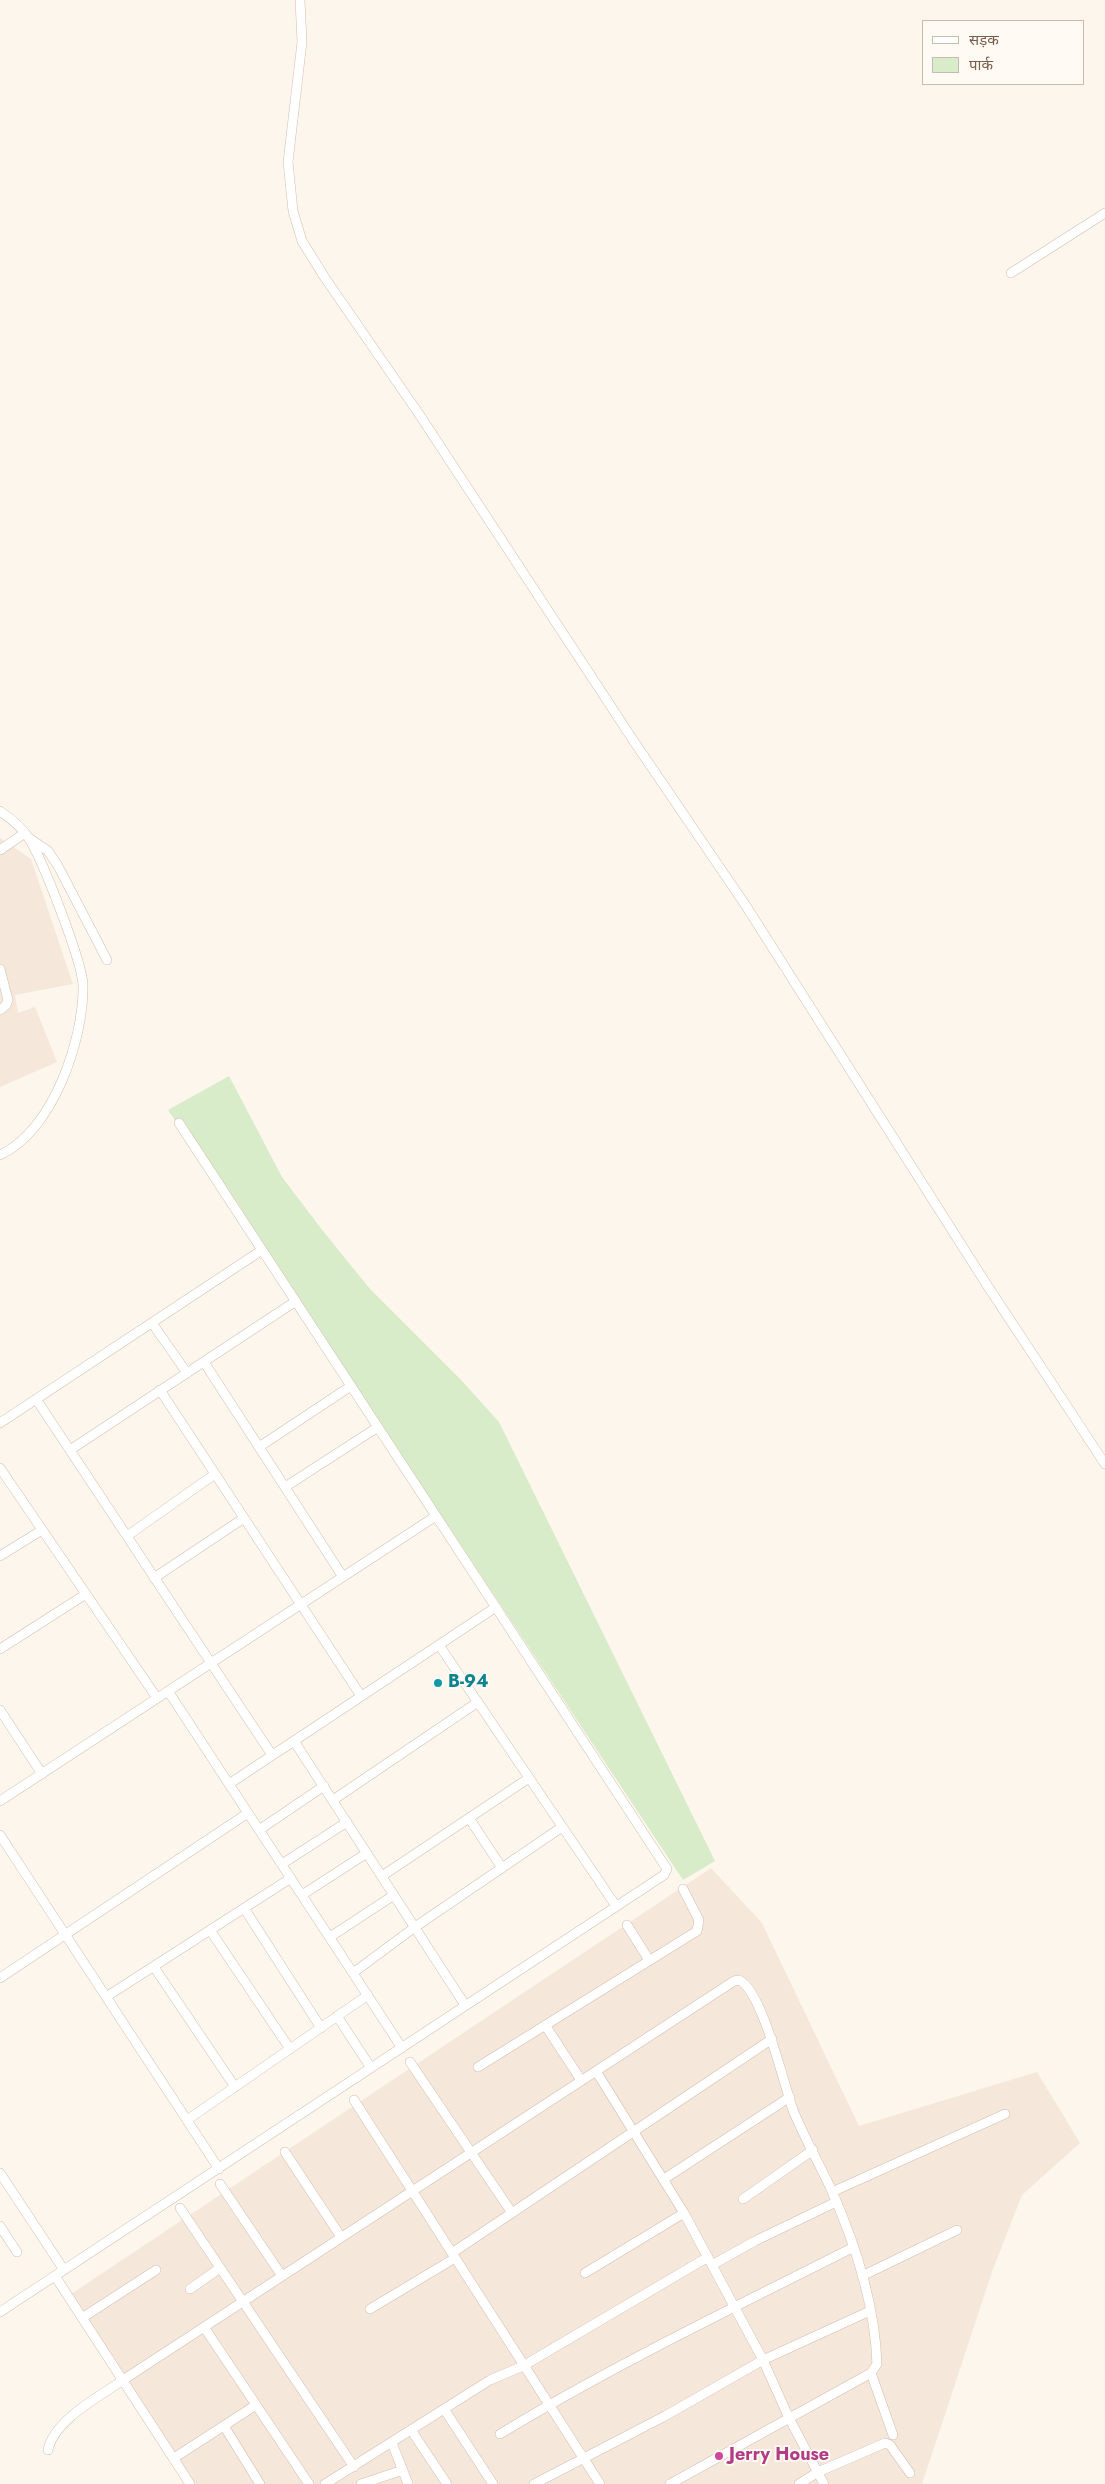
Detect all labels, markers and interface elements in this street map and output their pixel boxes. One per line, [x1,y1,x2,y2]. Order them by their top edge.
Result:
legend [922,20,1085,85]
text: सड़क [969,29,999,51]
text: पार्क [969,54,993,76]
place label: B-94 [448,1672,489,1694]
marker: B-94 [432,1677,444,1689]
place label: Jerry House [729,2445,829,2467]
marker: Jerry House [713,2450,725,2462]

